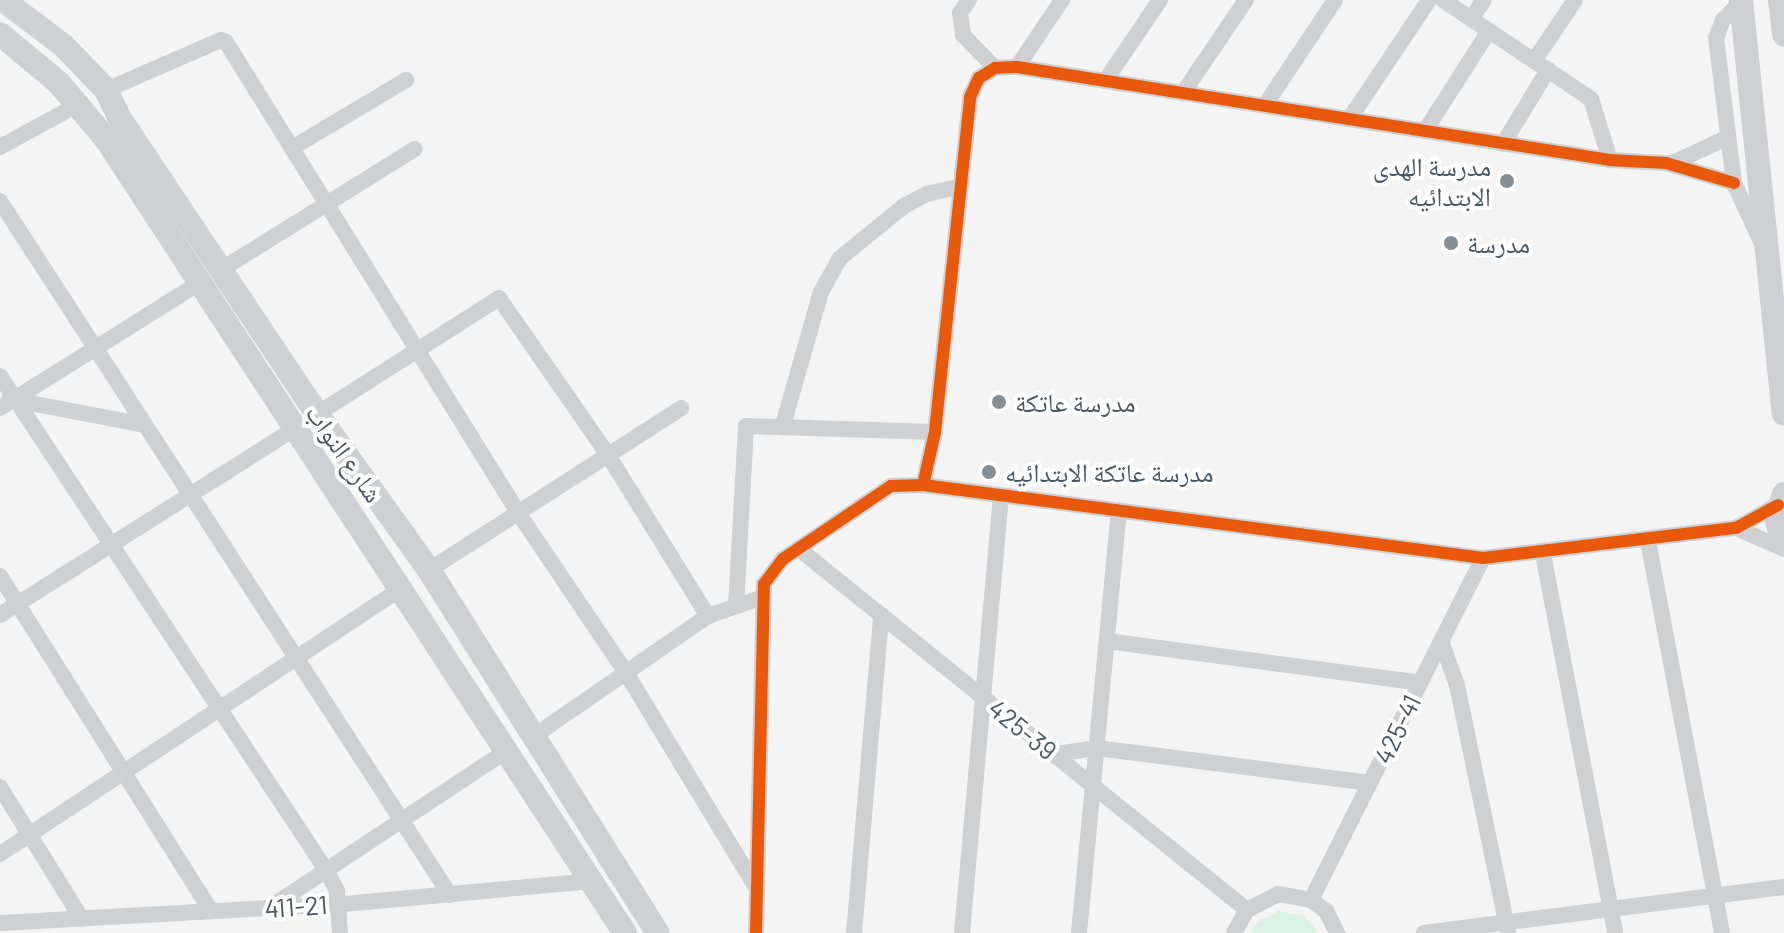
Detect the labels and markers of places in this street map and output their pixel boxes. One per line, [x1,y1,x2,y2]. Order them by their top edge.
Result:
place label: مدرسة الهدى الابتدائيه [1373,150,1491,212]
marker: مدرسة الهدى الابتدائيه [1498,172,1516,190]
place label: مدرسة [1467,227,1530,259]
marker: مدرسة [1442,234,1460,252]
place label: مدرسة عاتكة [1015,386,1136,418]
marker: مدرسة عاتكة [990,393,1008,411]
place label: مدرسة عاتكة الابتدائيه [1005,456,1214,488]
marker: مدرسة عاتكة الابتدائيه [980,463,998,481]

